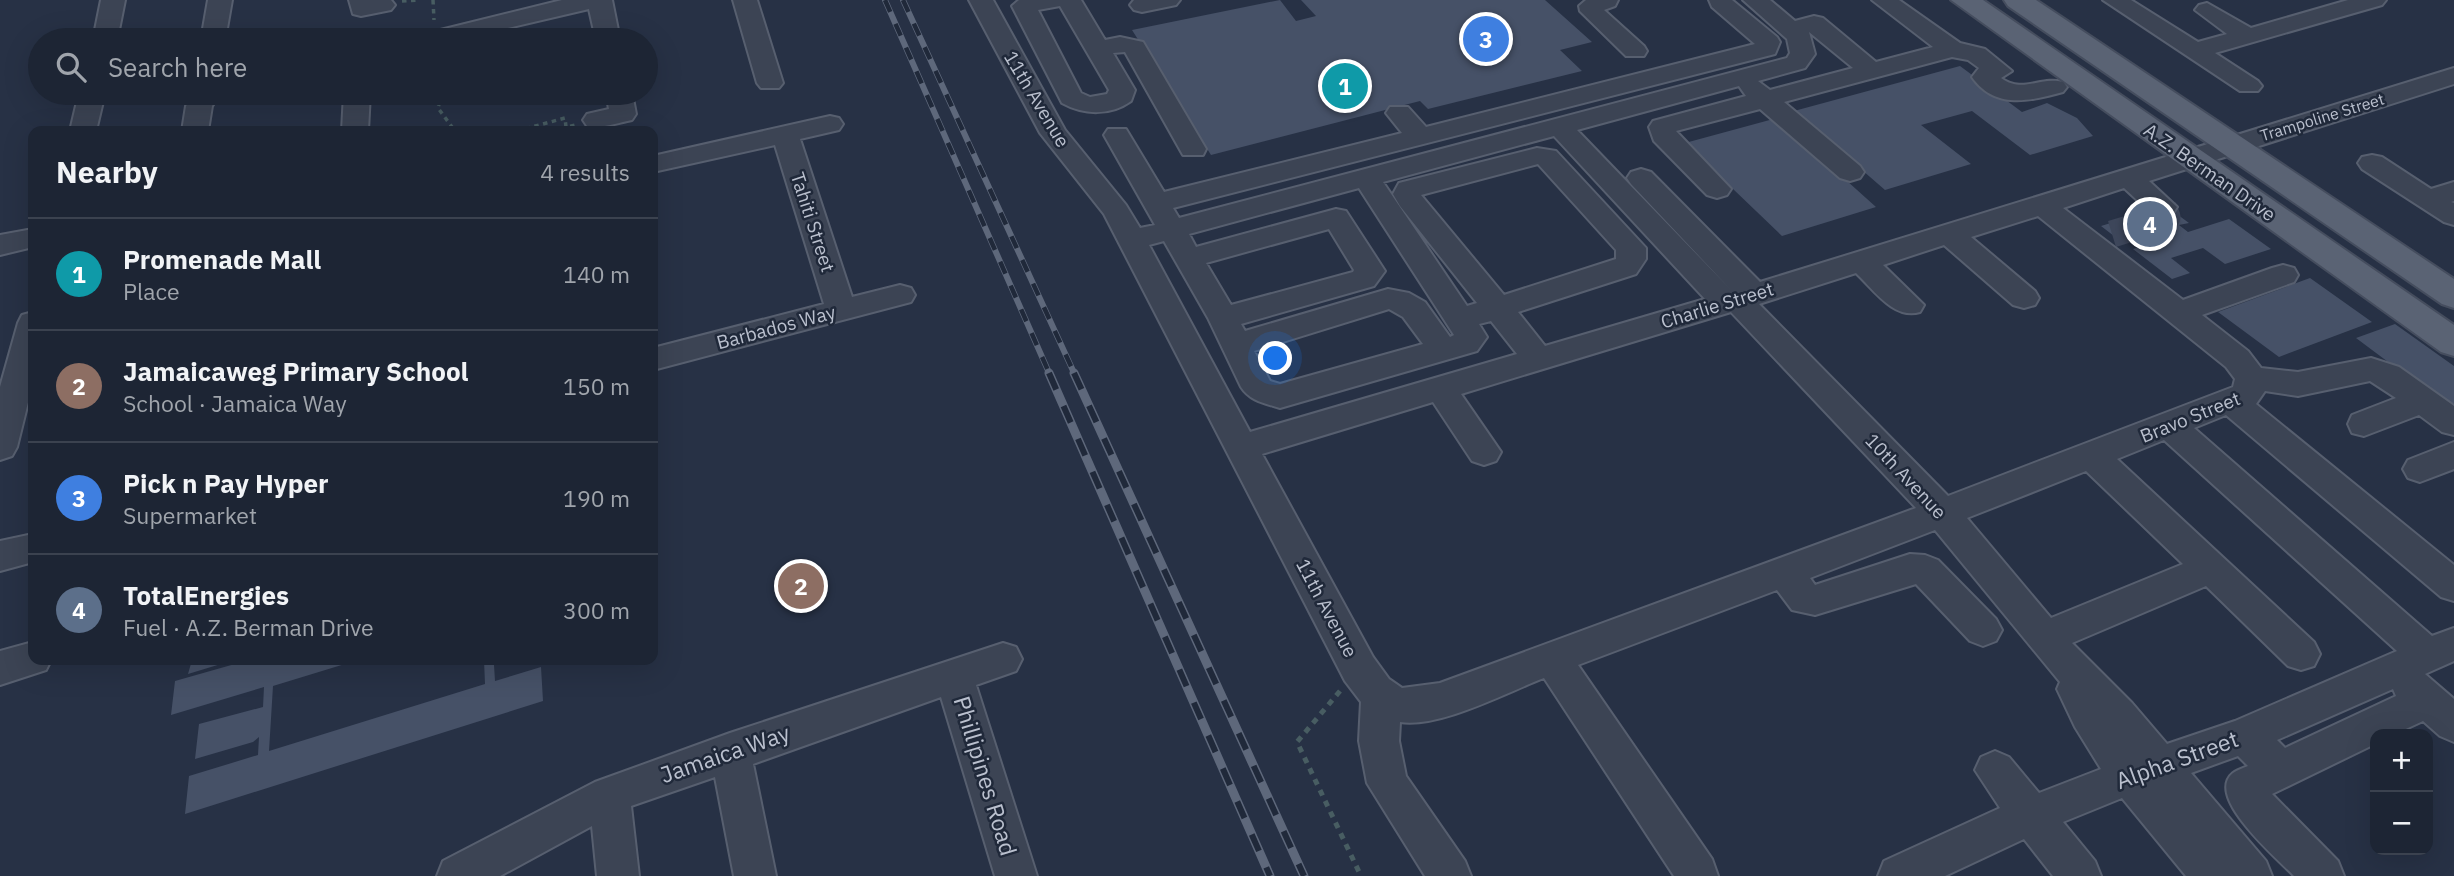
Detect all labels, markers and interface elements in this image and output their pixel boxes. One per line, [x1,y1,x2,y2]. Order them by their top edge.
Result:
pin: 3 [1463,13,1509,65]
search box [28,28,658,105]
street label: 11th Avenue [999,46,1075,152]
icon: search [52,48,90,86]
text: Search here [108,50,247,84]
pin: 1 [1322,60,1368,112]
street label: Trampoline Street [2257,89,2387,145]
street label: A.Z. Berman Drive [2139,118,2281,226]
text: Nearby [56,152,158,191]
text: 4 results [540,157,630,187]
street label: Tahiti Street [786,169,840,275]
pin: 4 [2127,198,2173,250]
text: Promenade Mall [123,242,321,276]
text: 1 [72,259,86,289]
text: 140 m [563,259,630,289]
text: Place [123,276,180,306]
street label: Charlie Street [1658,276,1776,334]
street label: Barbados Way [714,299,839,354]
your location [1258,341,1292,375]
text: Jamaicaweg Primary School [123,354,468,388]
text: 2 [72,371,86,401]
text: 150 m [563,371,630,401]
street label: Bravo Street [2136,386,2244,448]
text: School · Jamaica Way [123,388,347,418]
street label: 10th Avenue [1860,428,1952,524]
text: Pick n Pay Hyper [123,466,329,500]
text: 3 [72,483,86,513]
text: 190 m [563,483,630,513]
text: Supermarket [123,500,257,530]
street label: 11th Avenue [1291,555,1363,661]
pin: 2 [778,560,824,612]
text: TotalEnergies [123,578,289,612]
text: 4 [72,595,86,625]
text: 300 m [563,595,630,625]
text: Fuel · A.Z. Berman Drive [123,612,374,642]
street label: Phillipines Road [947,692,1024,859]
street label: Jamaica Way [656,717,794,789]
street label: Alpha Street [2111,723,2242,795]
map controls [2370,729,2433,855]
button: + [2370,729,2433,792]
button: − [2370,792,2433,855]

